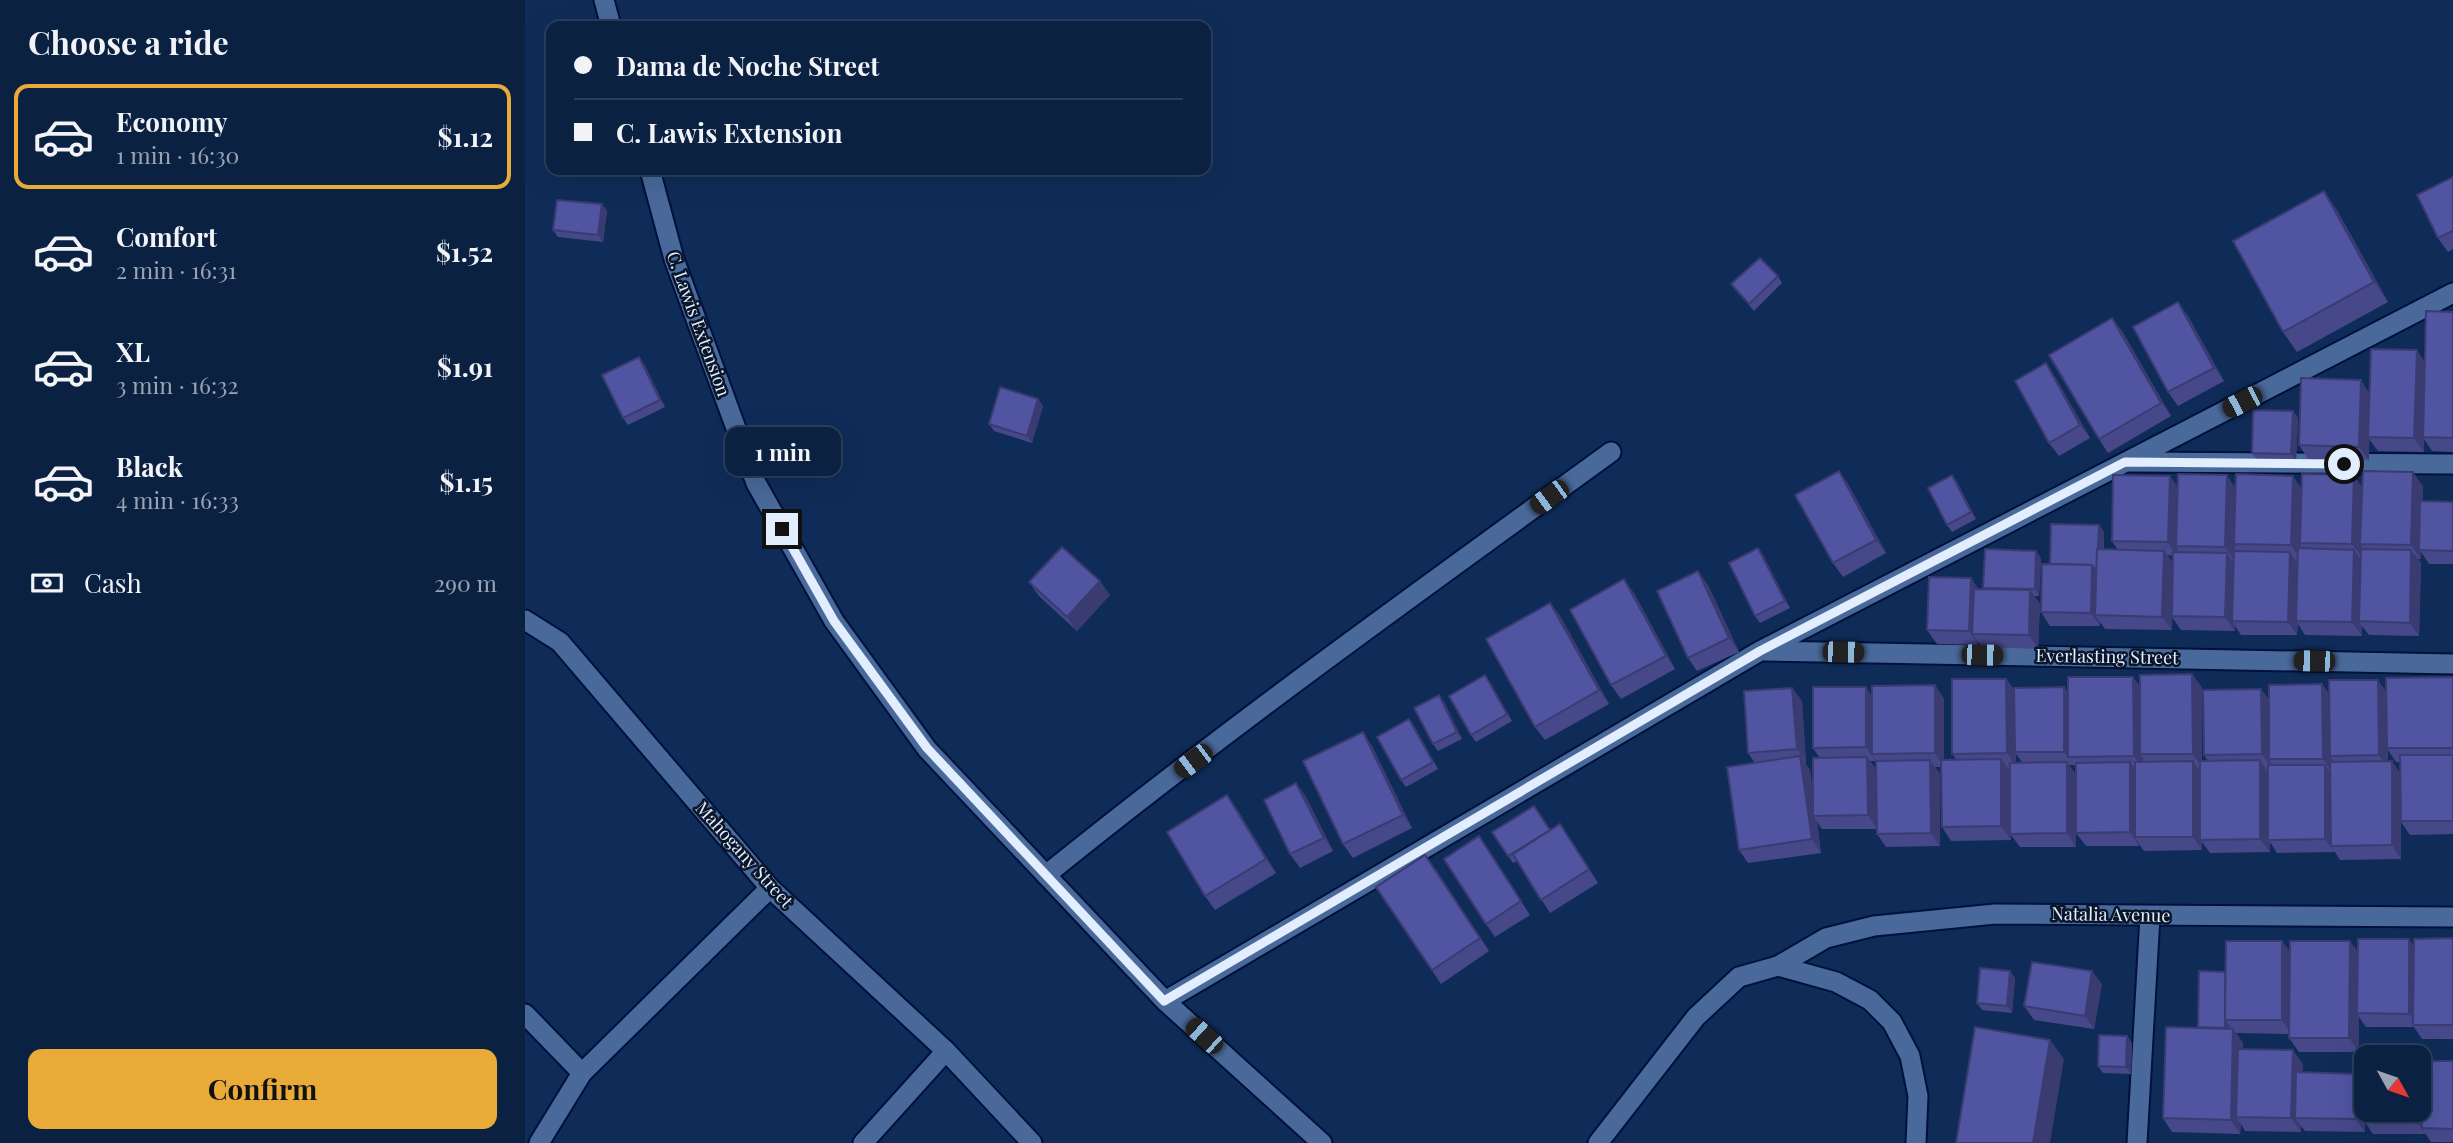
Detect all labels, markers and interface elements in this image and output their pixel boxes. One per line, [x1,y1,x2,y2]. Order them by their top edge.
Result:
text: Choose a ride [28,20,229,63]
text: Dama de Noche Street [616,48,879,83]
text: Economy [116,104,227,139]
icon: car [32,105,95,168]
text: C. Lawis Extension [616,115,842,150]
text: $1.12 [438,119,493,154]
text: 1 min · 16:30 [116,139,239,170]
text: Comfort [116,219,217,254]
icon: car [32,220,95,283]
text: $1.52 [436,234,493,269]
street label: C. Lawis Extension [662,248,736,400]
text: 2 min · 16:31 [116,254,237,285]
text: XL [116,334,150,369]
icon: car [32,335,95,398]
text: $1.91 [437,349,493,384]
text: 3 min · 16:32 [116,369,238,400]
car [2219,383,2266,421]
callout: 1 min [724,428,840,476]
text: 1 min [755,436,811,467]
route start [2328,448,2360,480]
text: Black [116,449,183,484]
icon: car [32,450,95,513]
text: $1.15 [440,464,493,499]
car [1526,476,1573,518]
text: 4 min · 16:33 [116,484,239,515]
route end [766,513,798,545]
icon: cash [28,564,66,602]
text: Cash [84,565,142,600]
text: 290 m [434,567,497,598]
car [1822,641,1865,663]
street label: Everlasting Street [2035,643,2179,669]
car [1961,644,2004,666]
car [2293,650,2336,672]
car [1170,740,1217,782]
street label: Mahogany Street [691,796,799,913]
street label: Natalia Avenue [2051,901,2171,927]
car [1182,1014,1227,1058]
north arrow [2354,1045,2431,1122]
map controls [2354,1045,2431,1122]
button: Confirm [28,1049,497,1129]

